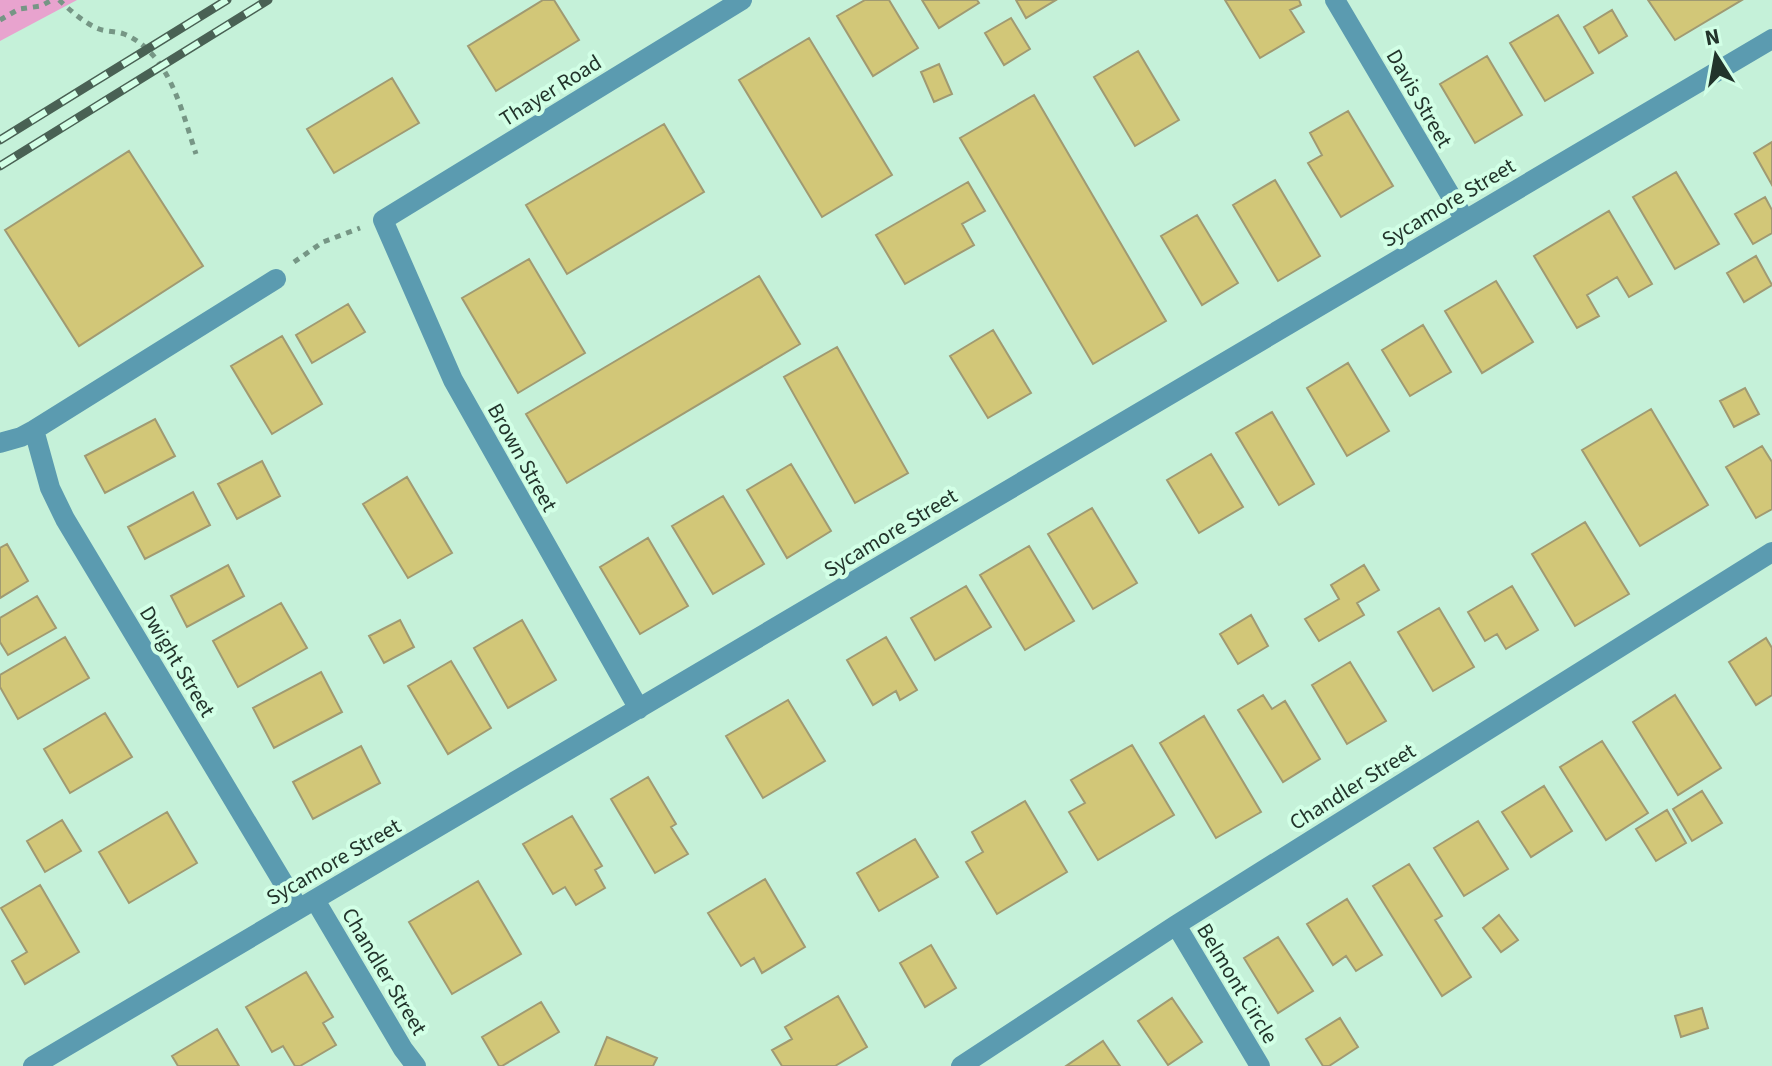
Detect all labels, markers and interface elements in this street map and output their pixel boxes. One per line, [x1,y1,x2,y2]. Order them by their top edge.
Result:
north arrow [1676,16,1756,96]
text: N [1702,20,1723,54]
street label: Davis Street [1378,43,1461,154]
street label: Thayer Road [493,47,608,135]
street label: Sycamore Street [1376,150,1522,255]
street label: Brown Street [479,397,565,518]
street label: Sycamore Street [818,480,964,585]
street label: Dwight Street [131,600,223,724]
street label: Chandler Street [1283,735,1422,838]
street label: Sycamore Street [260,810,407,913]
street label: Chandler Street [333,902,435,1042]
street label: Belmont Circle [1189,917,1286,1050]

